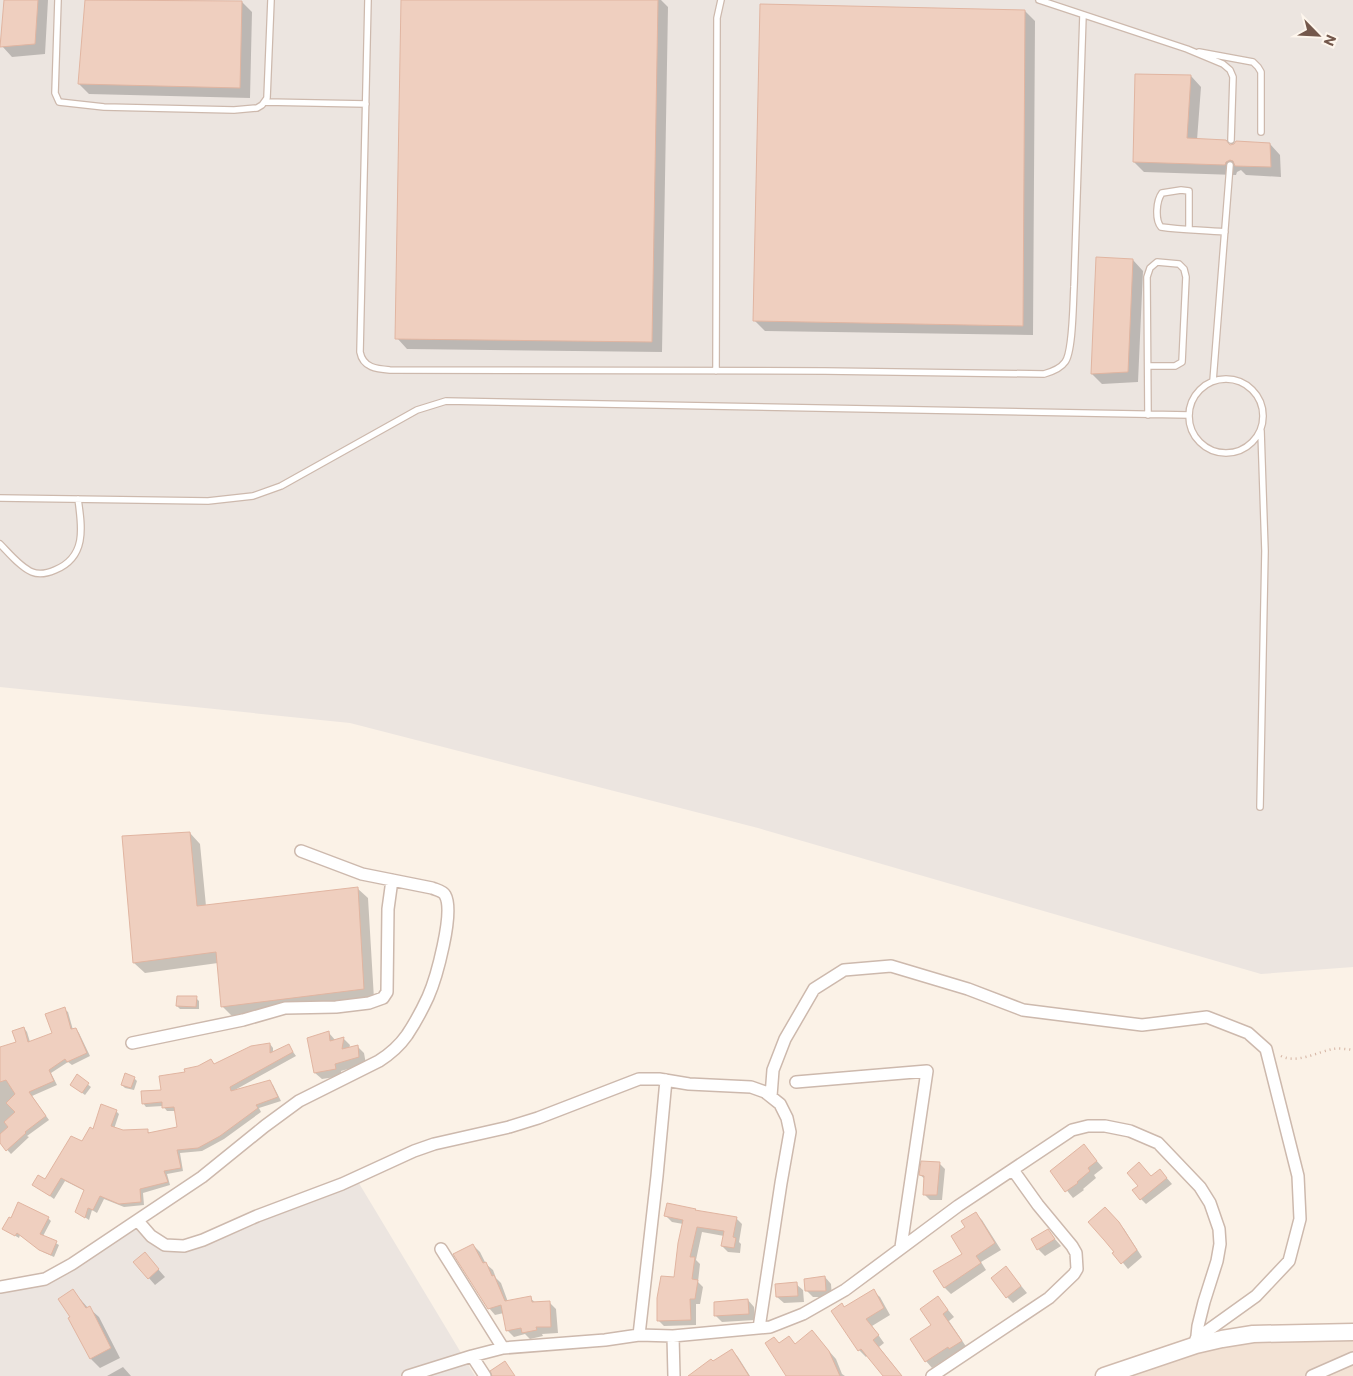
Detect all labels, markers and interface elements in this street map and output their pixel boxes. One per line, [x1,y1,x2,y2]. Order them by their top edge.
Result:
north arrow [1293,10,1343,60]
text: N [1320,32,1340,49]

